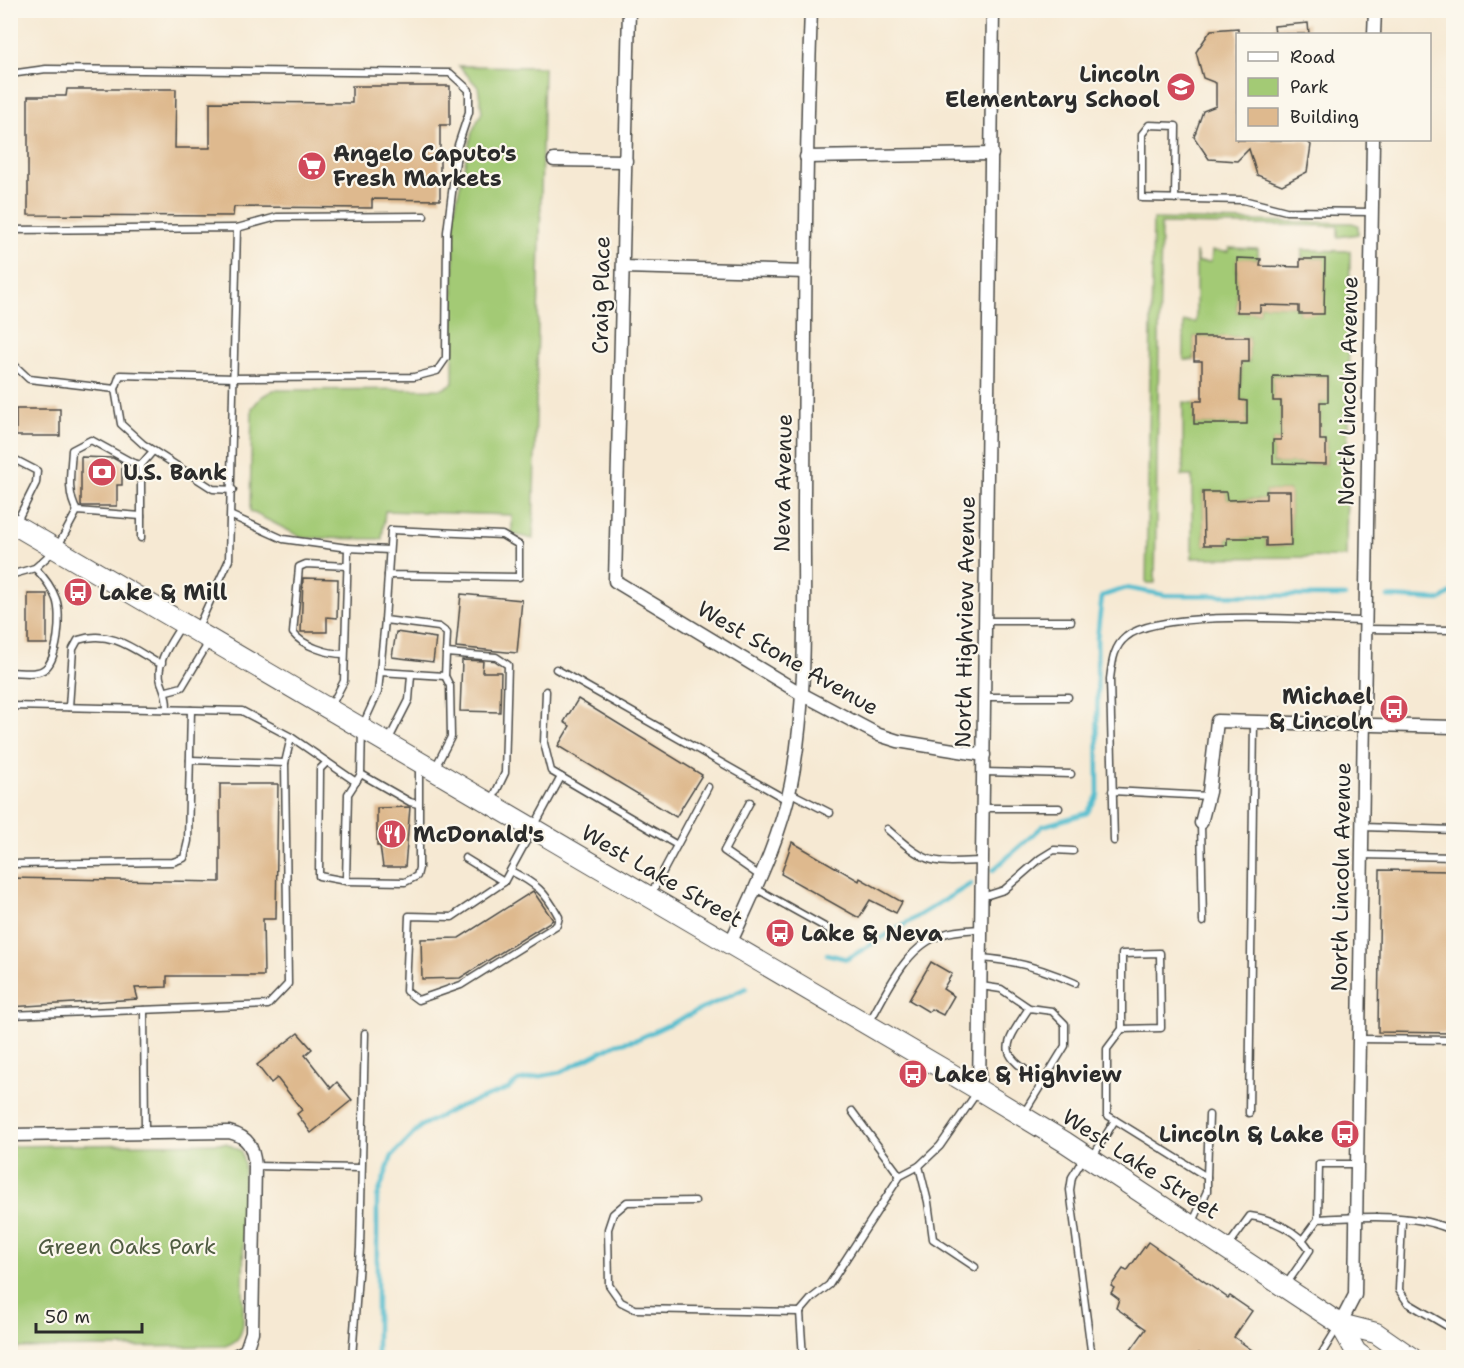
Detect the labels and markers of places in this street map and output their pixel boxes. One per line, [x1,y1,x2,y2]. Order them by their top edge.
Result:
place label: Lincoln Elementary School [945,60,1160,114]
school or university icon: Lincoln Elementary School [1165,71,1197,103]
place label: Angelo Caputo's Fresh Markets [333,139,517,193]
supermarket icon: Angelo Caputo's Fresh Markets [296,150,328,182]
bank icon: U.S. Bank [86,456,118,488]
place label: U.S. Bank [123,458,227,487]
bus stop icon: Lake & Mill [62,576,94,608]
place label: Lake & Mill [99,578,228,607]
place label: Michael & Lincoln [1269,682,1373,736]
bus stop icon: Michael & Lincoln [1378,693,1410,725]
restaurant icon: McDonald's [376,818,408,850]
place label: McDonald's [413,820,544,849]
bus stop icon: Lake & Neva [764,917,796,949]
place label: Lake & Neva [801,919,943,948]
bus stop icon: Lake & Highview [897,1058,929,1090]
place label: Lake & Highview [934,1060,1122,1089]
bus stop icon: Lincoln & Lake [1329,1118,1361,1150]
place label: Lincoln & Lake [1159,1120,1324,1149]

